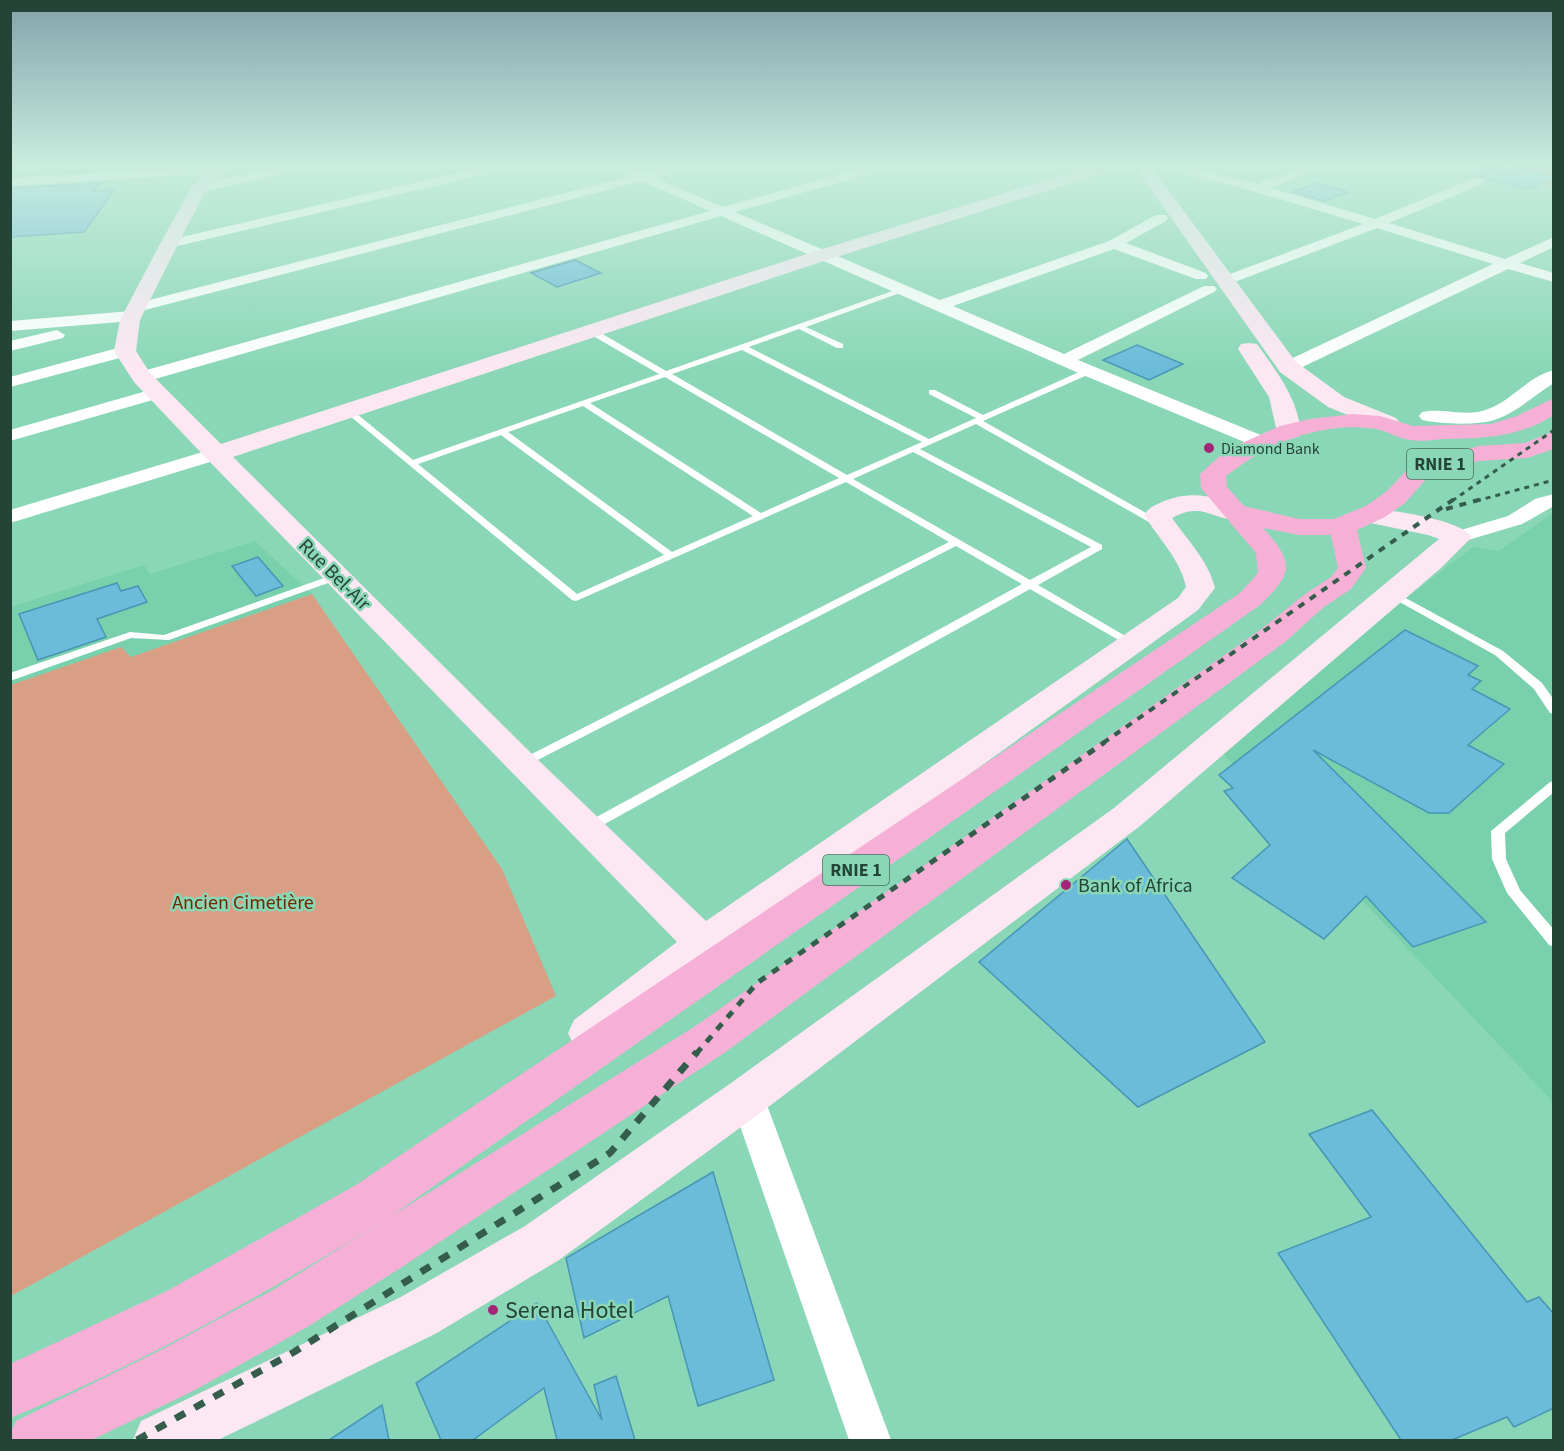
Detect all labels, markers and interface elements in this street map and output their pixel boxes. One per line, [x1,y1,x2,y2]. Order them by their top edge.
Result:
place label: Diamond Bank [1221,438,1320,460]
marker: Diamond Bank [1202,441,1216,455]
road number: RNIE 1 [1407,449,1473,479]
street label: Rue Bel-Air [292,532,377,617]
road number: RNIE 1 [823,855,889,885]
place label: Bank of Africa [1078,872,1193,900]
marker: Bank of Africa [1059,878,1073,892]
park label: Ancien Cimetière [172,889,314,917]
place label: Serena Hotel [505,1293,634,1328]
marker: Serena Hotel [486,1303,500,1317]

